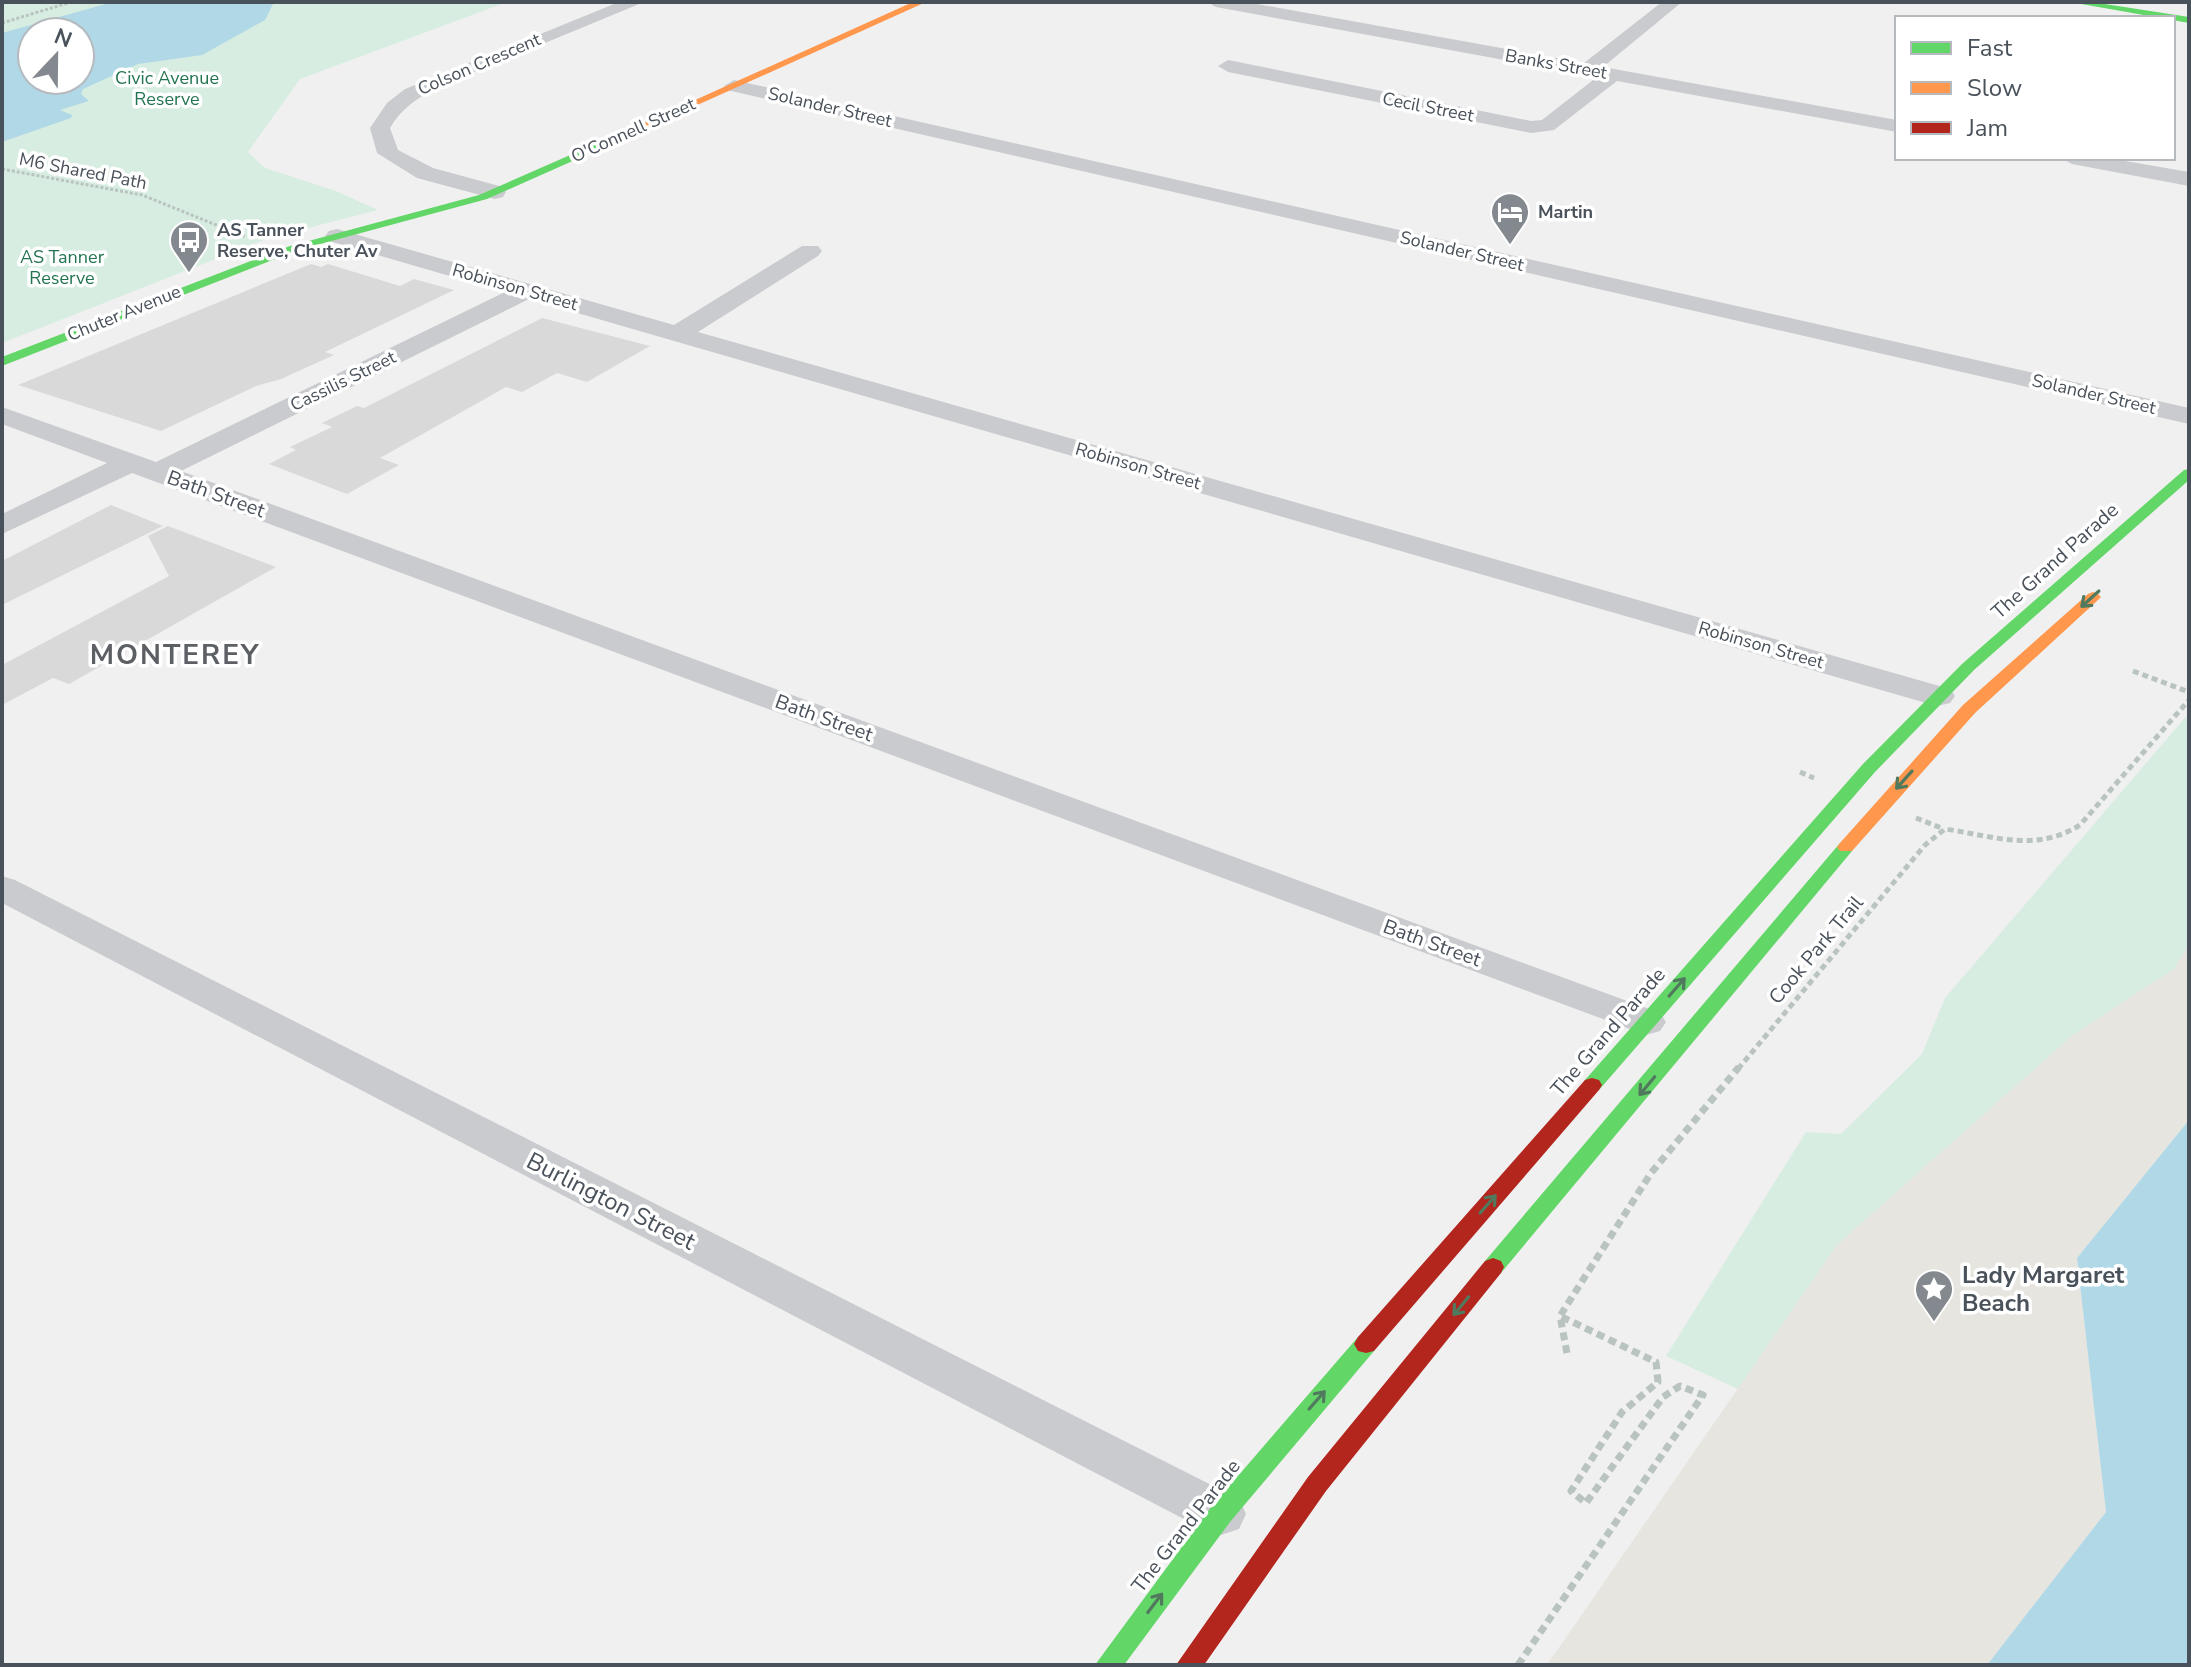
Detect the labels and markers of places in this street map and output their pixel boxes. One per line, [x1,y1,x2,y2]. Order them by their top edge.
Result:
hotel icon: Martin [1489,191,1531,246]
place label: Martin [1538,200,1593,224]
place label: AS Tanner Reserve, Chuter Av [217,218,378,263]
bus stop icon: AS Tanner Reserve, Chuter Av [168,219,210,274]
place label: Lady Margaret Beach [1962,1259,2125,1319]
place icon: Lady Margaret Beach [1913,1268,1955,1323]

